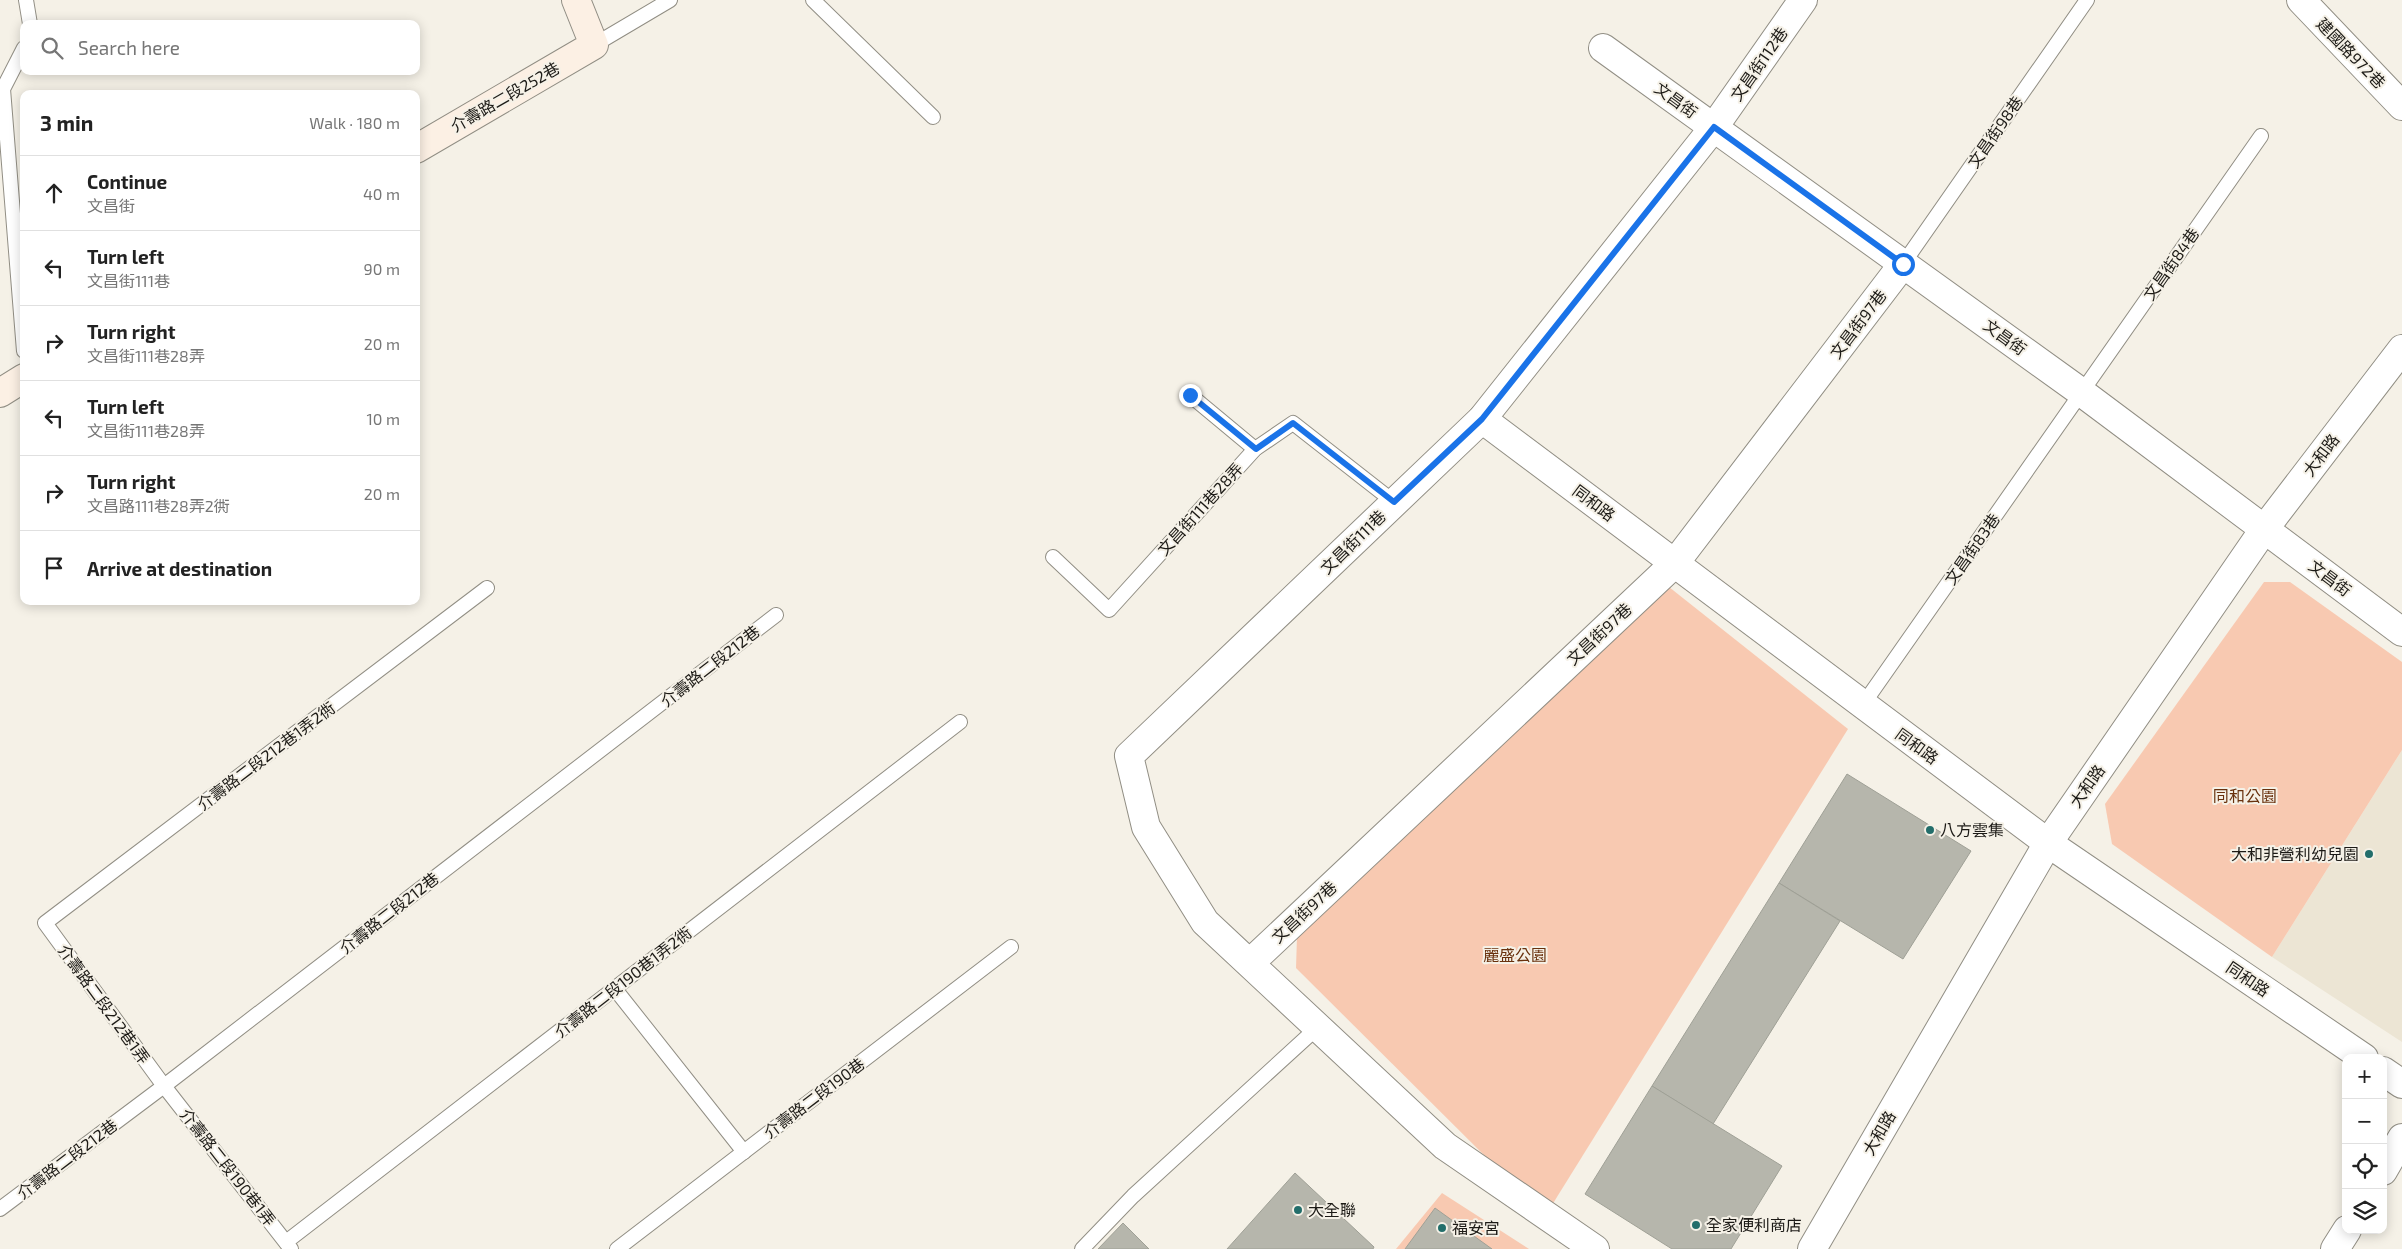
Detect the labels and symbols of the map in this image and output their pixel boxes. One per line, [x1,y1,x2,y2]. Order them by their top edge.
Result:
street label: 建國路972巷 [2313,14,2390,92]
street label: 文昌街112巷 [1726,23,1791,104]
street label: 介壽路二段252巷 [447,58,563,135]
street label: 文昌街 [1651,78,1701,121]
street label: 文昌街98巷 [1963,92,2026,171]
street label: 文昌街84巷 [2139,224,2202,303]
route start [1892,253,1915,276]
street label: 文昌街97巷 [1826,285,1890,362]
street label: 文昌街 [1980,315,2030,358]
route end [1179,384,1202,407]
street label: 大和路 [2299,430,2343,480]
street label: 文昌街111巷28弄 [1153,459,1246,559]
street label: 同和路 [1569,481,1619,525]
street label: 文昌街111巷 [1316,506,1389,577]
street label: 文昌街83巷 [1940,509,2003,588]
street label: 文昌街 [2305,556,2355,600]
street label: 文昌街97巷 [1562,599,1635,668]
street label: 介壽路二段212巷 [656,621,763,710]
street label: 介壽路二段212巷1弄2衖 [193,698,338,814]
street label: 同和路 [1892,724,1942,767]
street label: 大和路 [2065,761,2108,811]
park label: 同和公園 [2213,786,2277,805]
place label: 八方雲集 [1940,820,2004,839]
marker: 八方雲集 [1924,824,1936,836]
place label: 大和非營利幼兒園 [2231,844,2359,863]
marker: 大和非營利幼兒園 [2363,848,2375,860]
street label: 介壽路二段212巷 [335,868,442,957]
street label: 文昌街97巷 [1267,877,1340,946]
street label: 介壽路二段190巷1弄2衖 [550,922,695,1041]
street label: 介壽路二段212巷1弄 [55,940,154,1067]
park label: 麗盛公園 [1483,945,1547,964]
street label: 同和路 [2223,957,2273,1000]
street label: 介壽路二段190巷 [760,1054,868,1142]
street label: 介壽路二段190巷1弄 [177,1104,280,1229]
street label: 大和路 [1858,1107,1899,1158]
street label: 介壽路二段212巷 [13,1115,120,1202]
place label: 大全聯 [1308,1200,1356,1219]
marker: 大全聯 [1292,1204,1304,1216]
place label: 全家便利商店 [1706,1215,1802,1234]
place label: 福安宮 [1452,1218,1500,1237]
marker: 全家便利商店 [1690,1219,1702,1231]
marker: 福安宮 [1436,1222,1448,1234]

